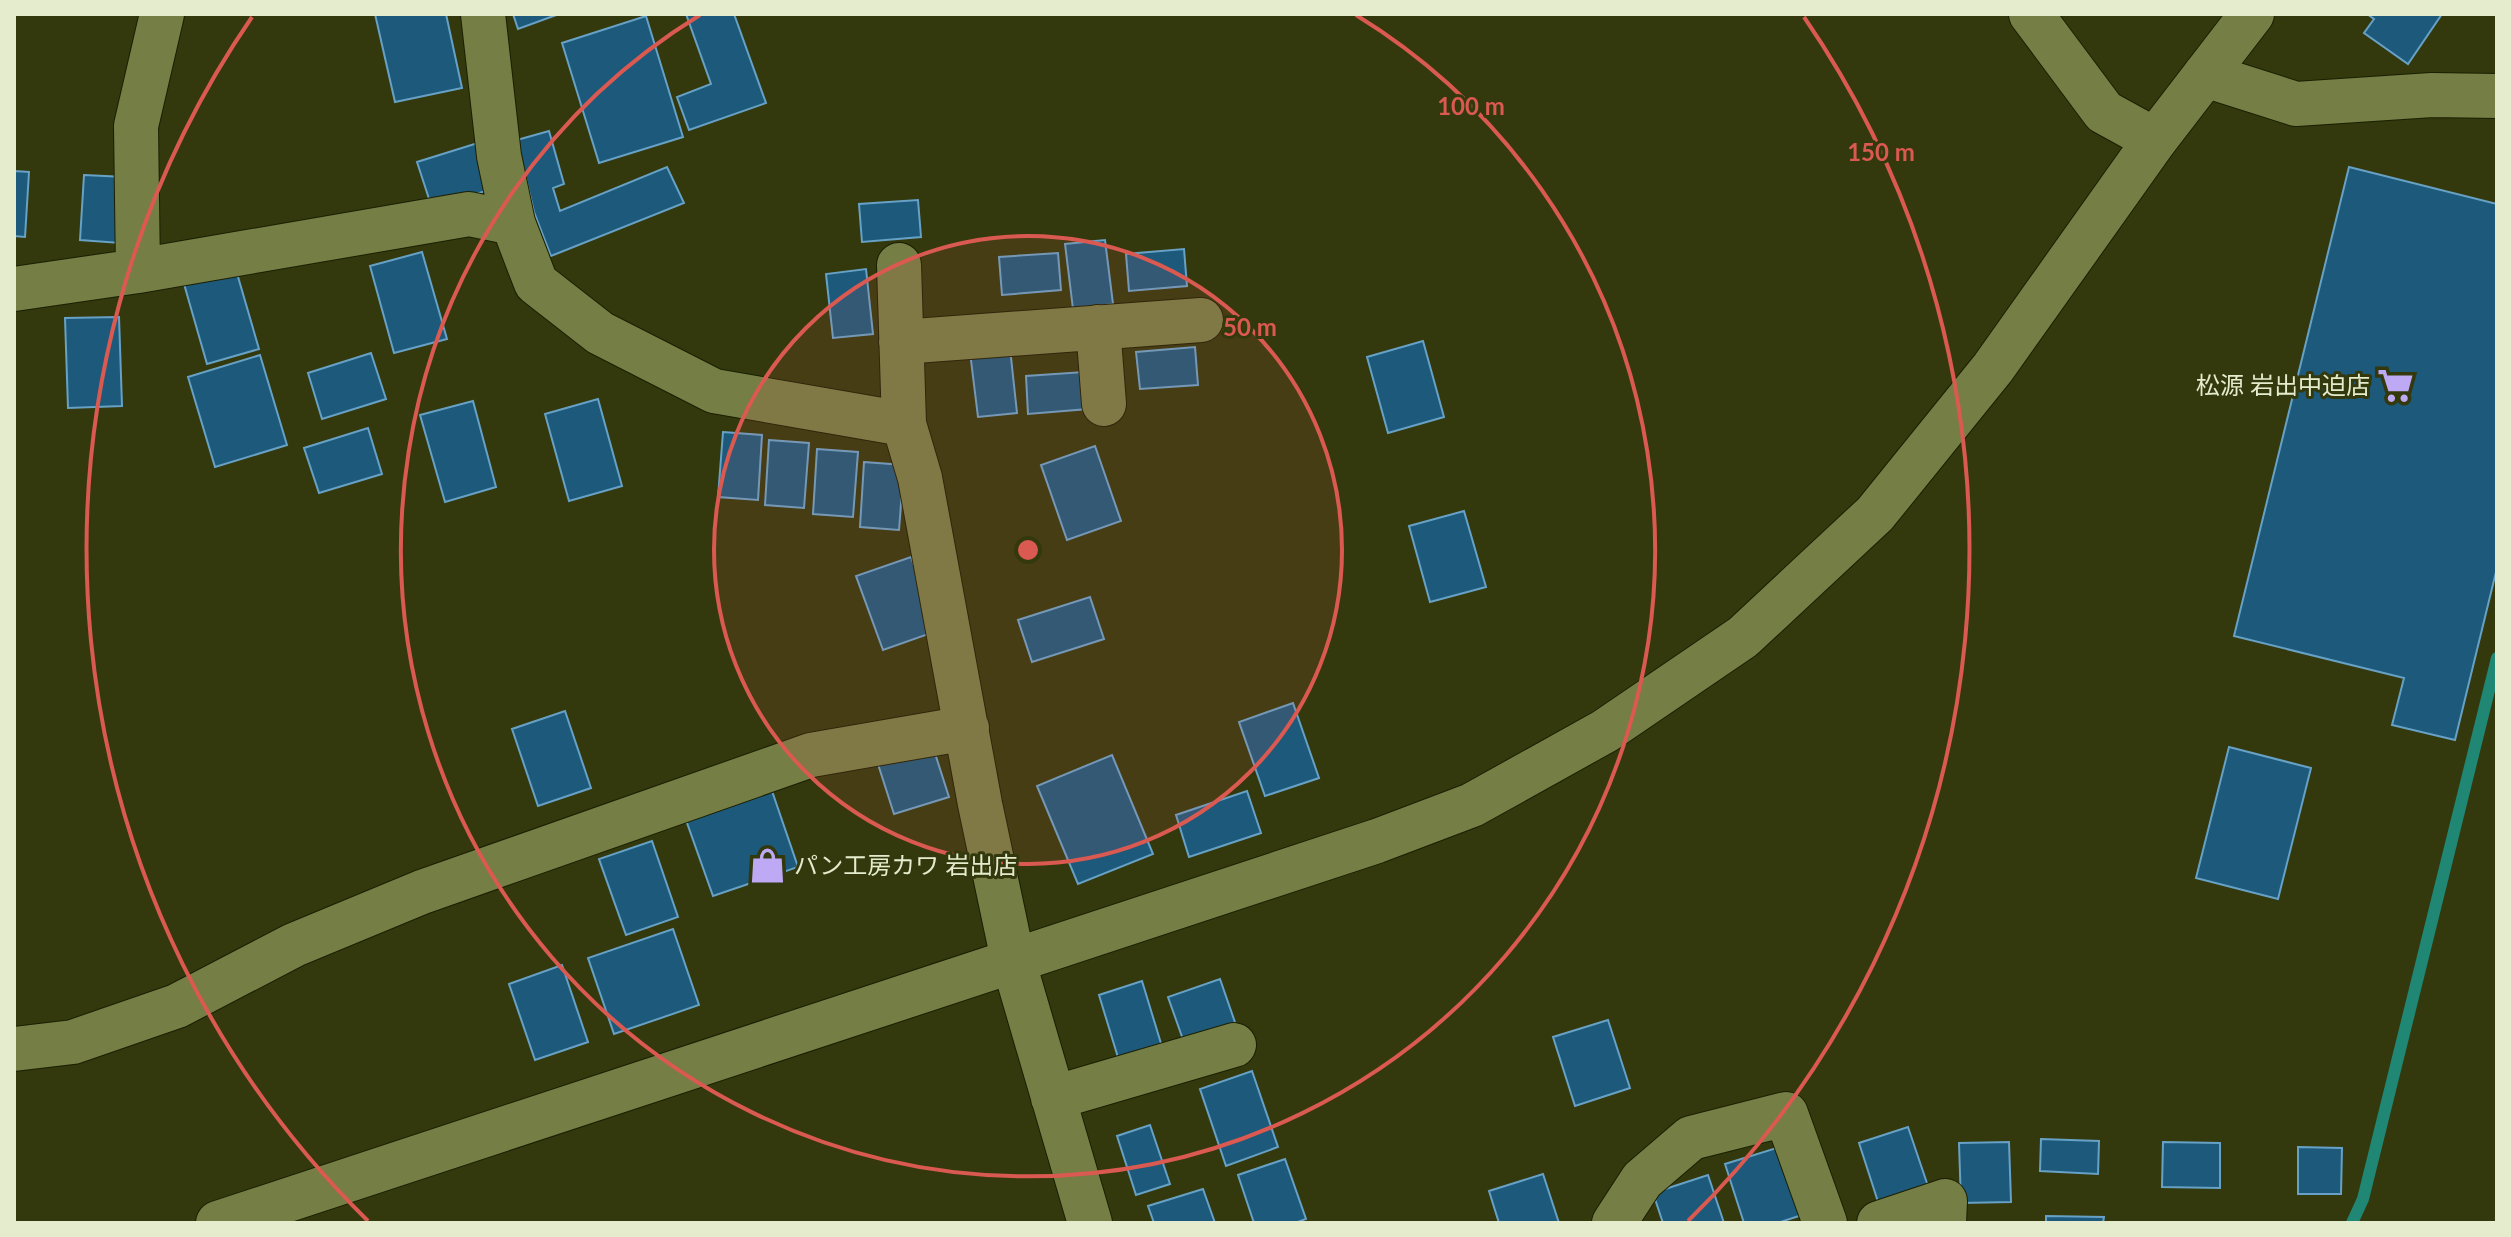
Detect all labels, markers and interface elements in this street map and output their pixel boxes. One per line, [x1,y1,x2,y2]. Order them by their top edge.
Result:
text: 100 m [1437,91,1505,120]
text: 150 m [1847,137,1915,166]
text: 50 m [1223,312,1277,341]
supermarket icon: 松源 岩出中迫店 [2377,367,2415,405]
place label: 松源 岩出中迫店 [2196,370,2370,399]
centre of rings [1014,536,1042,564]
shop icon: パン工房カワ 岩出店 [749,847,787,885]
place label: パン工房カワ 岩出店 [794,850,1017,879]

